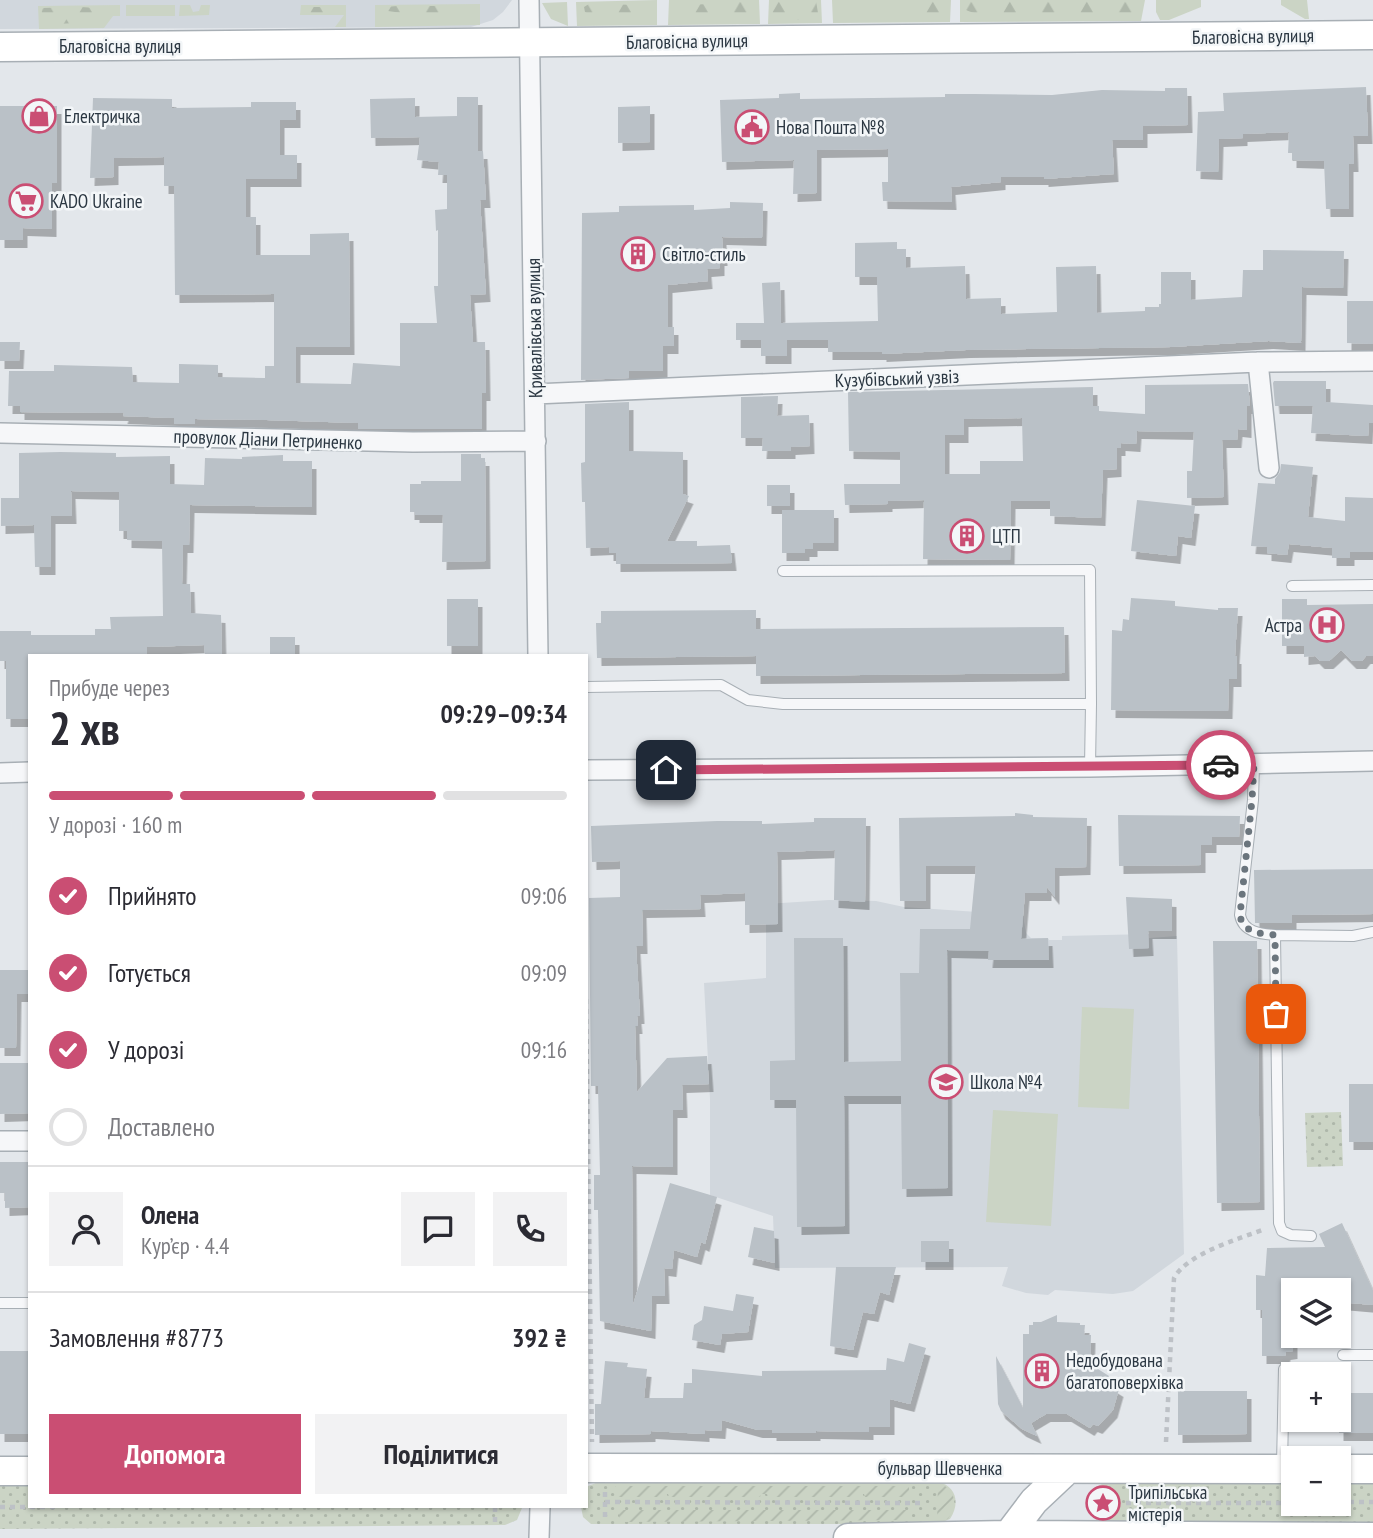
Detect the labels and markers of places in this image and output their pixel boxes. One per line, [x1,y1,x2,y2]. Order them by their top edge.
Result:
shop icon: Електричка [20,97,58,135]
place label: Електричка [64,104,140,128]
public building icon: Нова Пошта №8 [733,108,771,146]
place label: Нова Пошта №8 [776,115,885,139]
supermarket icon: KADO Ukraine [7,182,45,220]
place label: KADO Ukraine [50,189,143,213]
building icon: Світло-стиль [619,235,657,273]
place label: Світло-стиль [662,242,746,266]
building icon: ЦТП [948,517,986,555]
place label: ЦТП [992,524,1021,548]
hospital icon: Астра [1308,606,1346,644]
place label: Астра [1265,613,1302,637]
pin [636,740,696,800]
pin [1246,984,1306,1044]
school or university icon: Школа №4 [927,1063,965,1101]
place label: Школа №4 [970,1070,1043,1094]
place label: Недобудована багатоповерхівка [1066,1348,1184,1394]
building icon: Недобудована багатоповерхівка [1023,1352,1061,1390]
place label: Трипільська містерія [1128,1480,1207,1526]
place icon: Трипільська містерія [1084,1484,1122,1522]

